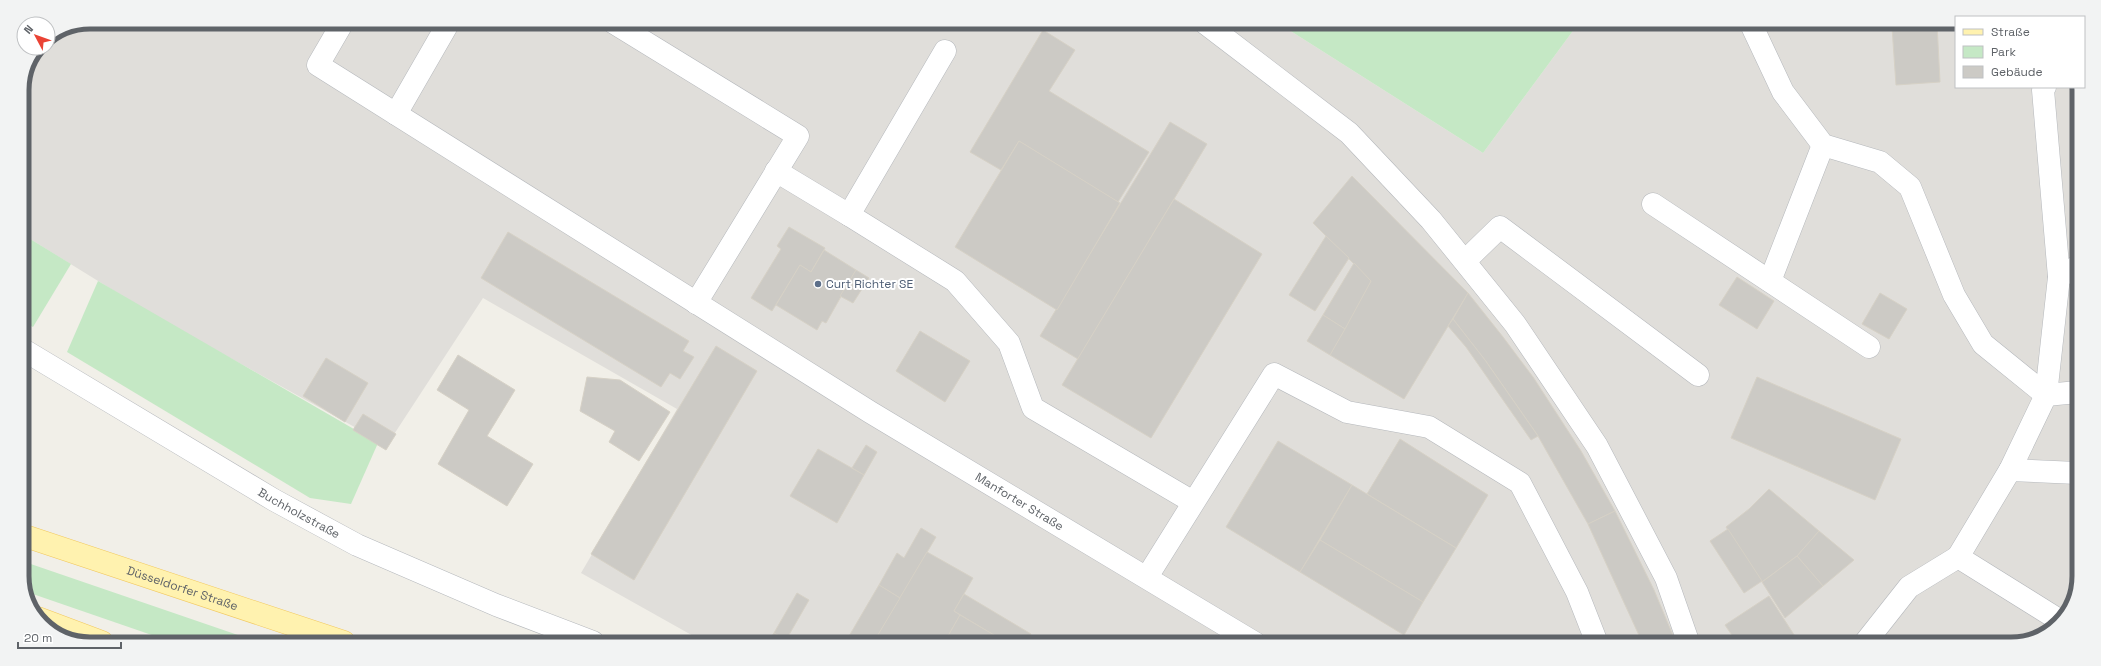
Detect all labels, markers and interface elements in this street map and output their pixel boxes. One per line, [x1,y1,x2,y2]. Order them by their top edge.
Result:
north arrow [16,16,56,56]
legend [1955,16,2085,88]
text: N [21,22,36,37]
text: Straße [1991,24,2030,40]
text: Park [1991,44,2016,60]
text: Gebäude [1991,64,2043,80]
place label: Curt Richter SE [826,276,913,292]
marker: Curt Richter SE [813,279,823,289]
street label: Manforter Straße [972,469,1067,534]
street label: Buchholzstraße [255,484,343,542]
street label: Düsseldorfer Straße [125,562,240,614]
scale bar [18,624,121,650]
text: 20 m [24,630,52,646]

